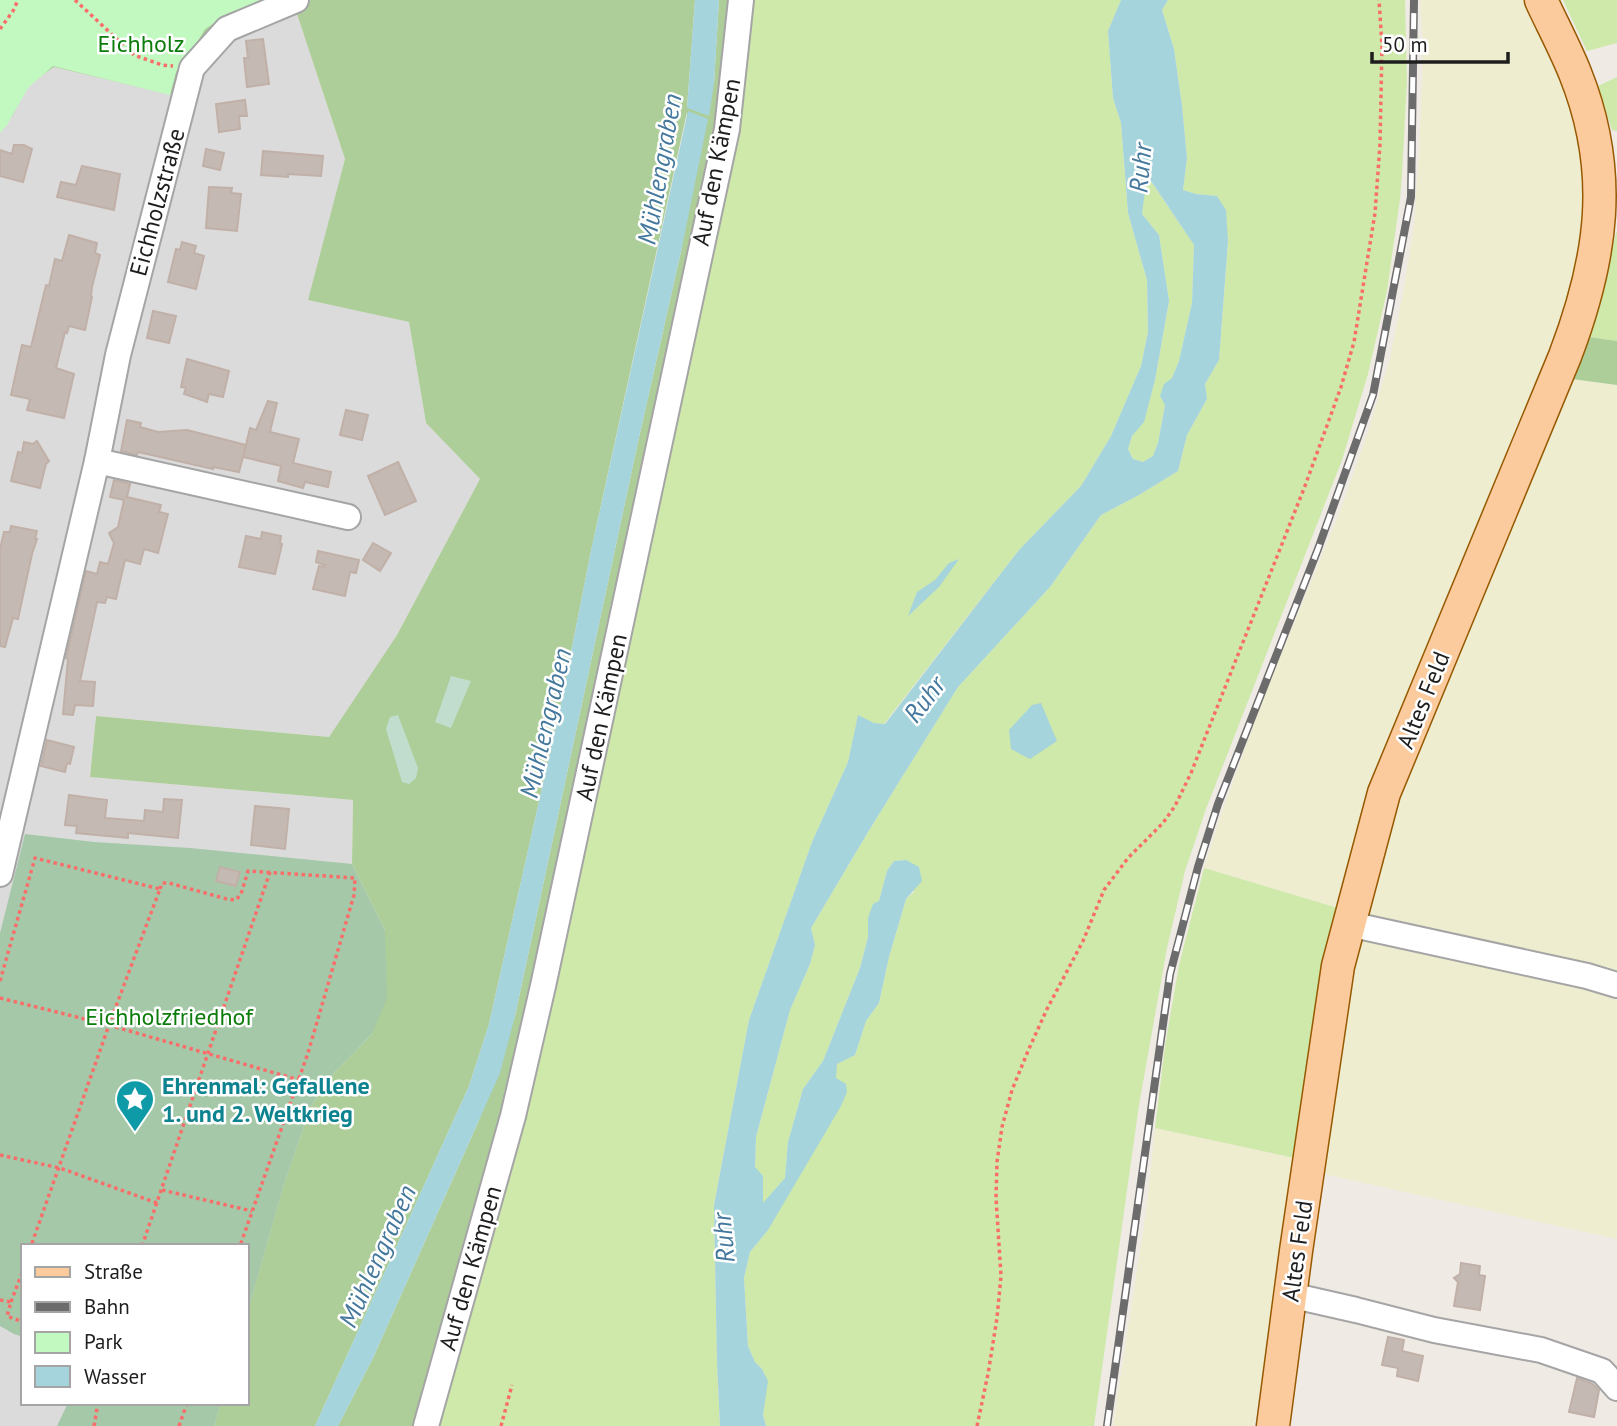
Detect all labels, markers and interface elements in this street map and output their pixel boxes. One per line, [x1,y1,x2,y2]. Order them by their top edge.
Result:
scale bar [1372,21,1508,65]
park label: Eichholz [98,28,184,59]
text: 50 m [1382,31,1428,58]
street label: Auf den Kämpen [685,76,747,248]
water label: Mühlengraben [629,91,689,247]
street label: Eichholzstraße [122,125,192,279]
water label: Ruhr [1121,140,1159,194]
street label: Auf den Kämpen [568,631,634,803]
water label: Mühlengraben [512,645,578,801]
street label: Altes Feld [1389,647,1457,753]
water label: Ruhr [896,668,953,729]
park label: Eichholzfriedhof [85,1001,254,1032]
place label: Ehrenmal: Gefallene 1. und 2. Weltkrieg [162,1070,370,1129]
place icon: Ehrenmal: Gefallene 1. und 2. Weltkrieg [114,1078,156,1133]
water label: Mühlengraben [331,1180,423,1332]
street label: Auf den Kämpen [432,1182,508,1354]
street label: Altes Feld [1275,1198,1319,1304]
water label: Ruhr [704,1210,742,1264]
legend [21,1244,248,1405]
text: Straße [84,1258,143,1285]
text: Bahn [84,1293,130,1320]
text: Park [84,1328,123,1355]
text: Wasser [84,1363,146,1390]

